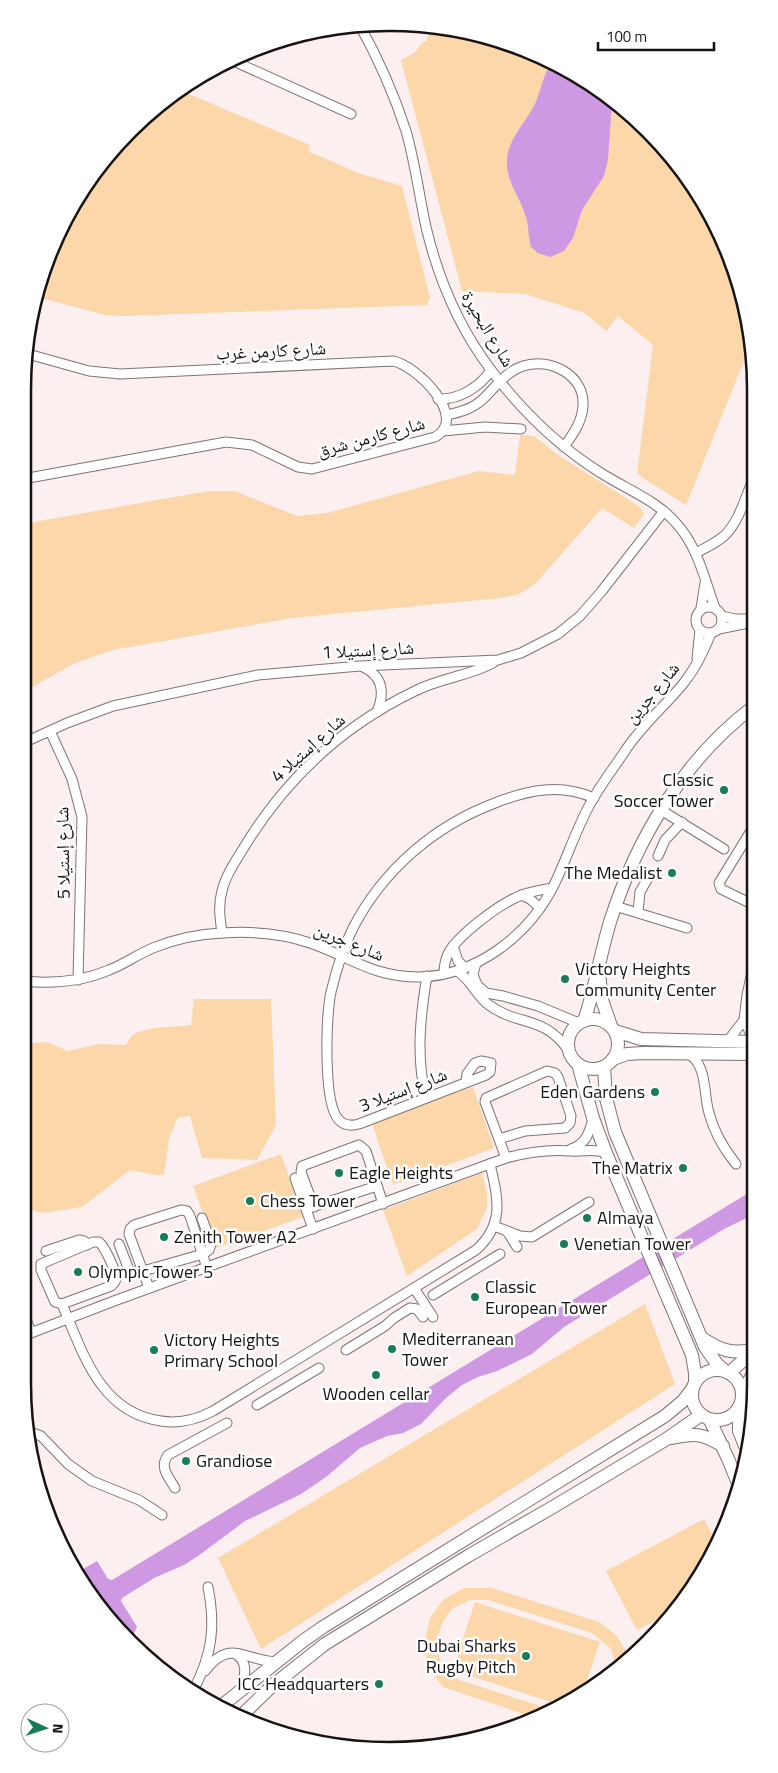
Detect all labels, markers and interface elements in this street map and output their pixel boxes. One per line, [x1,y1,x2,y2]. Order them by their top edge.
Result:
scale bar [598,20,714,52]
text: 100 m [606,25,647,48]
street label: شارع البحيرة [455,286,522,372]
street label: شارع كارمن غرب [215,334,327,367]
street label: شارع كارمن شرق [314,409,428,464]
street label: شارع إستيلا 1 [321,634,415,665]
street label: شارع جرين [618,656,686,730]
street label: شارع إستيلا 4 [264,707,351,789]
place label: Classic Soccer Tower [614,766,714,814]
marker: Classic Soccer Tower [718,784,730,796]
street label: شارع إستيلا 5 [48,807,77,899]
place label: The Medalist [564,859,663,886]
marker: The Medalist [666,867,678,879]
street label: شارع جرين [310,915,388,968]
place label: Victory Heights Community Center [575,955,716,1003]
marker: Victory Heights Community Center [559,973,571,985]
street label: شارع إستيلا 3 [355,1060,451,1119]
place label: Eden Gardens [540,1078,645,1105]
marker: Eden Gardens [649,1086,661,1098]
place label: The Matrix [592,1154,673,1181]
place label: Eagle Heights [349,1159,453,1186]
marker: The Matrix [677,1162,689,1174]
marker: Eagle Heights [333,1167,345,1179]
place label: Chess Tower [260,1187,355,1214]
marker: Chess Tower [244,1195,256,1207]
place label: Almaya [597,1204,653,1231]
marker: Almaya [581,1212,593,1224]
place label: Zenith Tower A2 [174,1223,297,1250]
place label: Venetian Tower [574,1230,691,1257]
marker: Zenith Tower A2 [158,1231,170,1243]
marker: Venetian Tower [558,1238,570,1250]
place label: Olympic Tower 5 [88,1258,213,1285]
marker: Olympic Tower 5 [72,1266,84,1278]
place label: Classic European Tower [485,1273,607,1321]
marker: Classic European Tower [469,1291,481,1303]
place label: Mediterranean Tower [402,1325,514,1373]
place label: Victory Heights Primary School [164,1326,280,1374]
marker: Mediterranean Tower [386,1343,398,1355]
marker: Victory Heights Primary School [148,1344,160,1356]
marker: Wooden cellar [370,1369,382,1381]
place label: Wooden cellar [322,1380,430,1407]
place label: Grandiose [196,1447,272,1474]
marker: Grandiose [180,1455,192,1467]
place label: Dubai Sharks Rugby Pitch [417,1632,516,1680]
marker: Dubai Sharks Rugby Pitch [520,1650,532,1662]
place label: ICC Headquarters [237,1670,369,1697]
marker: ICC Headquarters [373,1678,385,1690]
north arrow [20,1703,70,1753]
text: N [48,1723,69,1734]

